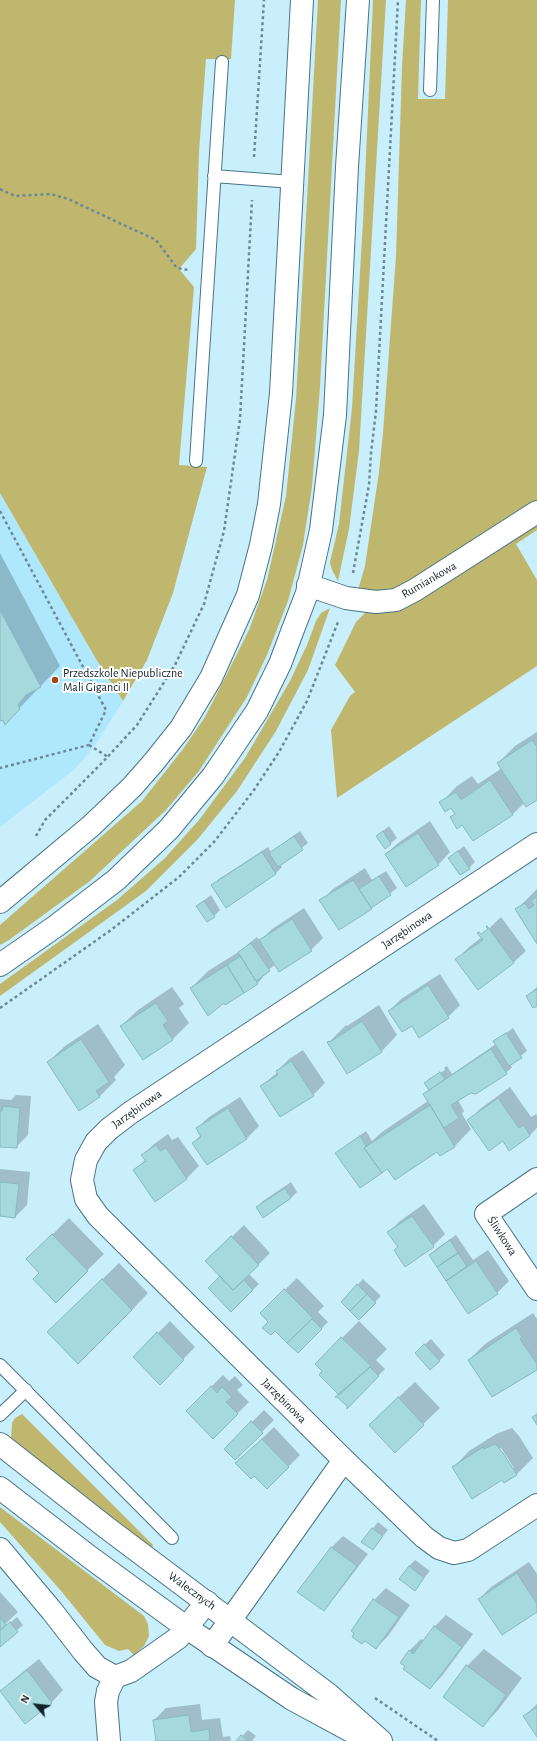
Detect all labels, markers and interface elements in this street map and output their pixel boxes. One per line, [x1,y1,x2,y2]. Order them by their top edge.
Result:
street label: Rumiankowa [399,559,459,601]
place label: Przedszkole Niepubliczne Mali Giganci II [63,666,183,694]
marker: Przedszkole Niepubliczne Mali Giganci II [50,675,60,685]
street label: Jarzębinowa [379,908,435,952]
street label: Jarzębinowa [109,1087,165,1131]
street label: Śliwkowa [484,1214,520,1258]
street label: Jarzębinowa [259,1376,309,1426]
street label: Walecznych [165,1569,219,1613]
north arrow [16,1685,56,1725]
text: N [18,1693,32,1705]

